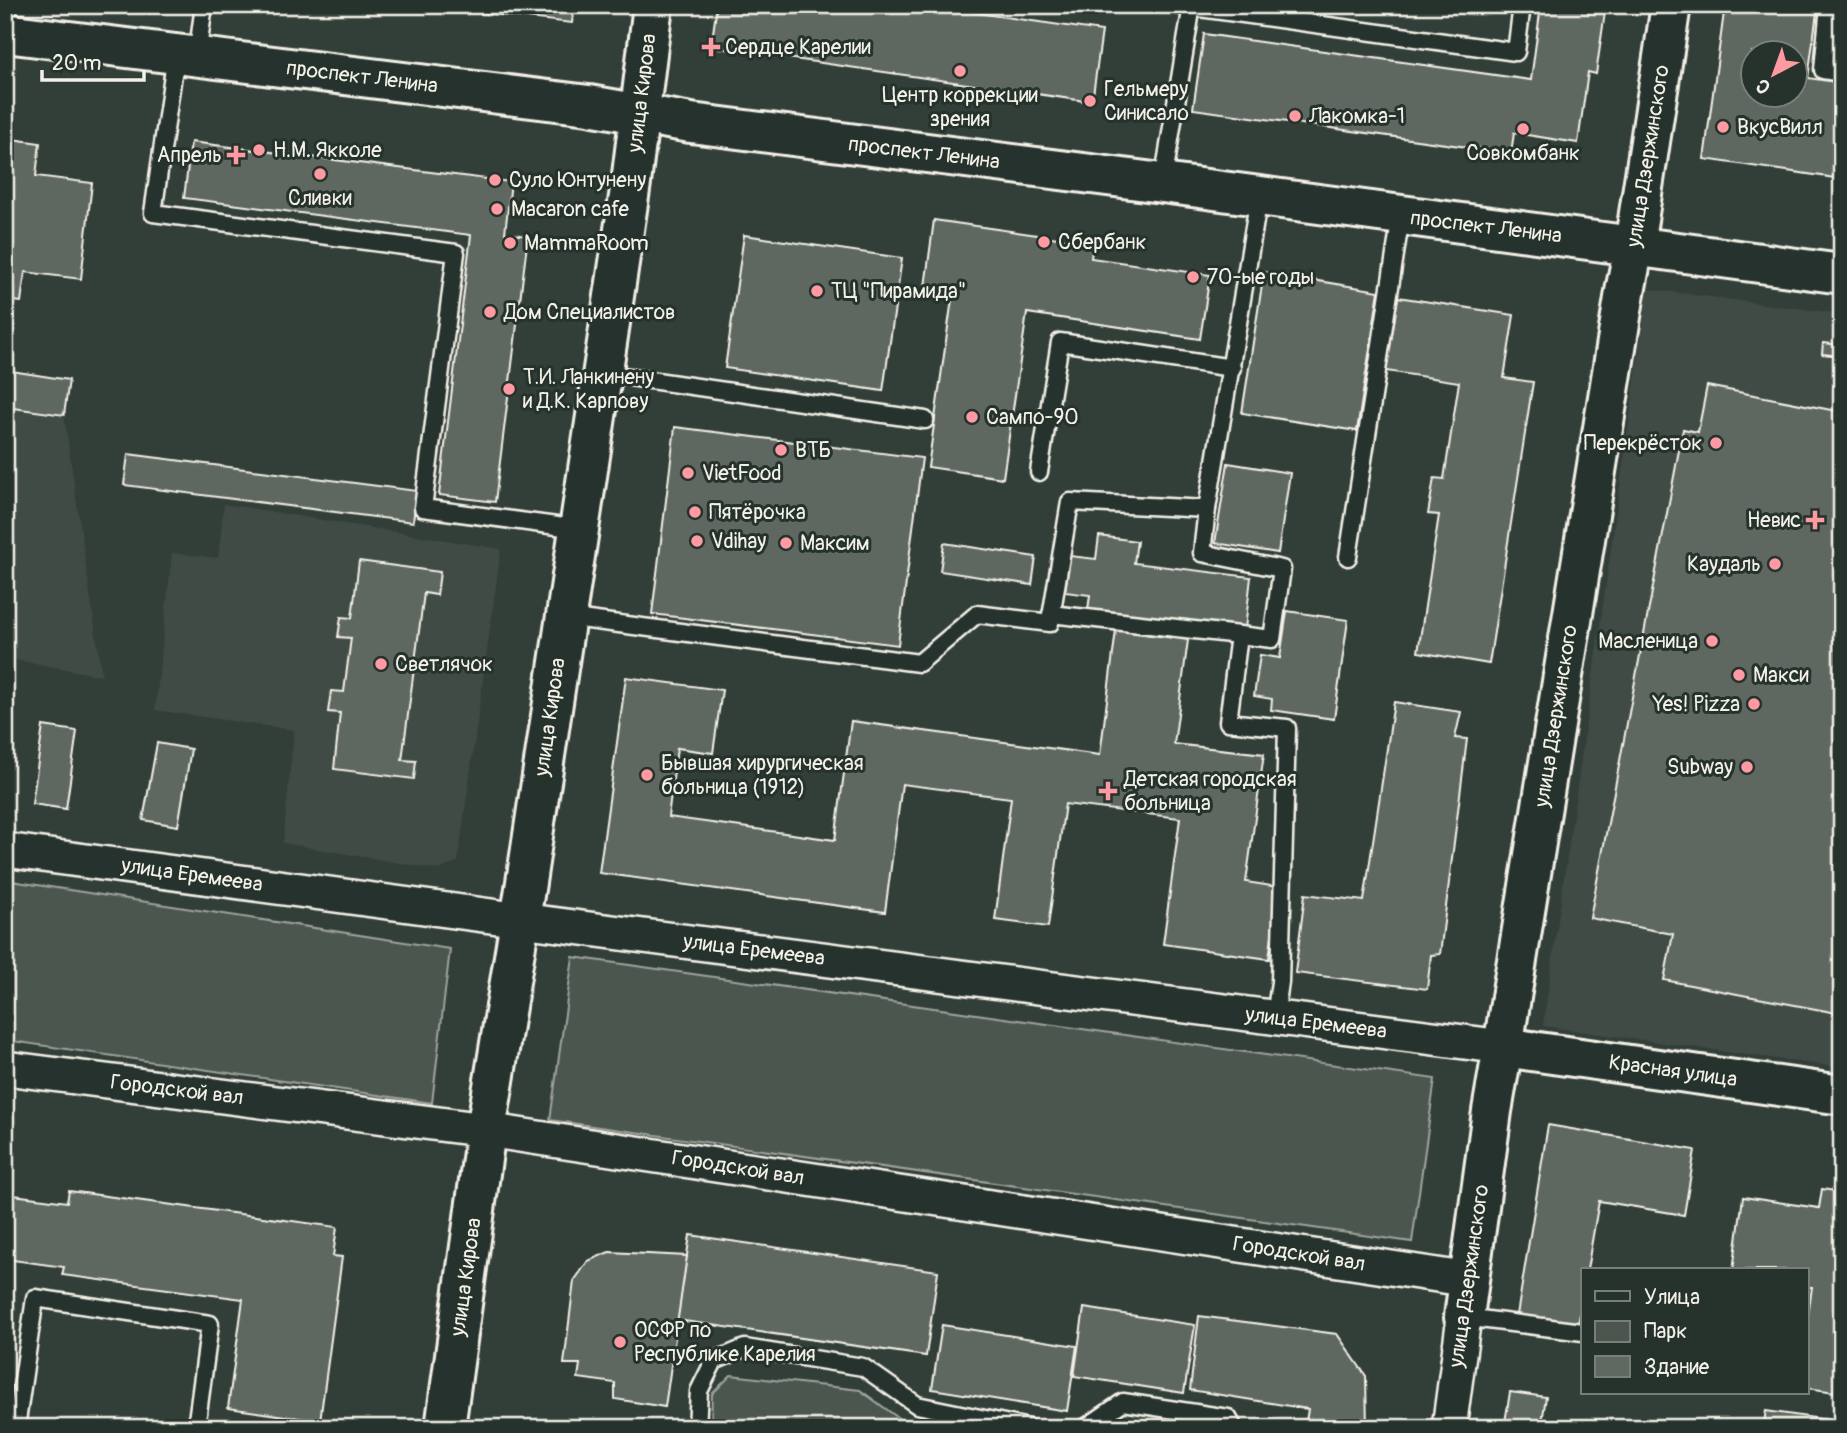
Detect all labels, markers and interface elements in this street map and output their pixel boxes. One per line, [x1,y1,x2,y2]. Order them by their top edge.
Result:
street label: улица Кирова [621,32,663,155]
place label: Сердце Карелии [725,34,871,61]
scale bar [42,38,144,82]
north arrow [1738,38,1808,108]
marker: Сердце Карелии [703,39,719,55]
text: 20 m [52,50,101,77]
street label: проспект Ленина [285,54,439,100]
marker: Центр коррекции зрения [952,63,968,79]
street label: улица Дзержинского [1620,63,1676,250]
text: С [1751,73,1776,99]
place label: Гельмеру Синисало [1104,76,1189,127]
place label: Центр коррекции зрения [882,82,1038,133]
marker: Гельмеру Синисало [1082,93,1098,109]
place label: Лакомка-1 [1308,103,1405,130]
marker: Лакомка-1 [1287,108,1303,124]
place label: ВкусВилл [1737,114,1823,141]
marker: ВкусВилл [1715,119,1731,135]
marker: Совкомбанк [1515,121,1531,137]
street label: проспект Ленина [847,130,1001,176]
place label: Н.М. Якколе [273,137,382,164]
place label: Совкомбанк [1466,140,1580,167]
place label: Апрель [157,142,222,169]
marker: Н.М. Якколе [251,142,267,158]
marker: Апрель [228,147,244,163]
marker: Сливки [312,166,328,182]
place label: Суло Юнтунену [509,167,646,194]
marker: Суло Юнтунену [487,172,503,188]
place label: Сливки [288,185,352,212]
place label: Macaron cafe [511,196,630,223]
marker: Macaron cafe [489,201,505,217]
street label: проспект Ленина [1409,204,1563,250]
place label: Сбербанк [1058,229,1147,256]
place label: MammaRoom [524,230,649,257]
marker: Сбербанк [1036,234,1052,250]
marker: MammaRoom [502,235,518,251]
place label: 70-ые годы [1207,264,1314,291]
marker: 70-ые годы [1185,269,1201,285]
place label: ТЦ "Пирамида" [831,278,966,305]
marker: ТЦ "Пирамида" [809,283,825,299]
place label: Дом Специалистов [503,299,675,326]
marker: Дом Специалистов [482,304,498,320]
place label: Т.И. Ланкинену и Д.К. Карпову [523,364,654,415]
marker: Т.И. Ланкинену и Д.К. Карпову [501,381,517,397]
place label: Сампо-90 [986,404,1079,431]
marker: Сампо-90 [964,409,980,425]
place label: Перекрёсток [1584,430,1702,457]
marker: Перекрёсток [1708,435,1724,451]
place label: ВТБ [795,437,831,464]
marker: ВТБ [773,442,789,458]
place label: VietFood [702,460,782,487]
marker: VietFood [680,465,696,481]
place label: Пятёрочка [709,499,806,526]
marker: Пятёрочка [687,504,703,520]
place label: Невис [1747,507,1801,534]
marker: Невис [1807,512,1823,528]
place label: Vdihay [711,528,766,555]
place label: Максим [800,530,870,557]
marker: Vdihay [689,533,705,549]
marker: Максим [778,535,794,551]
place label: Каудаль [1687,551,1761,578]
marker: Каудаль [1767,556,1783,572]
street label: улица Дзержинского [1528,623,1584,810]
place label: Масленица [1598,628,1698,655]
marker: Масленица [1704,633,1720,649]
place label: Светлячок [395,651,493,678]
marker: Светлячок [373,656,389,672]
street label: улица Кирова [528,656,572,779]
place label: Макси [1753,662,1809,689]
marker: Макси [1731,667,1747,683]
place label: Yes! Pizza [1652,691,1740,718]
marker: Yes! Pizza [1746,696,1762,712]
place label: Бывшая хирургическая больница (1912) [661,750,864,801]
place label: Subway [1667,754,1733,781]
marker: Subway [1739,759,1755,775]
place label: Детская городская больница [1123,766,1297,817]
marker: Бывшая хирургическая больница (1912) [639,767,655,783]
marker: Детская городская больница [1098,781,1118,801]
street label: улица Еремеева [118,852,265,898]
street label: улица Еремеева [681,928,826,972]
street label: улица Еремеева [1243,1001,1388,1045]
street label: Красная улица [1607,1049,1739,1093]
street label: Городской вал [109,1068,245,1112]
street label: Городской вал [670,1144,806,1192]
street label: улица Дзержинского [1443,1183,1495,1370]
street label: улица Кирова [444,1216,488,1339]
street label: Городской вал [1231,1230,1367,1278]
legend [1581,1268,1808,1394]
text: Улица [1644,1284,1700,1311]
place label: ОСФР по Республике Карелия [634,1317,816,1368]
text: Парк [1644,1318,1687,1345]
marker: ОСФР по Республике Карелия [612,1334,628,1350]
text: Здание [1644,1354,1710,1381]

